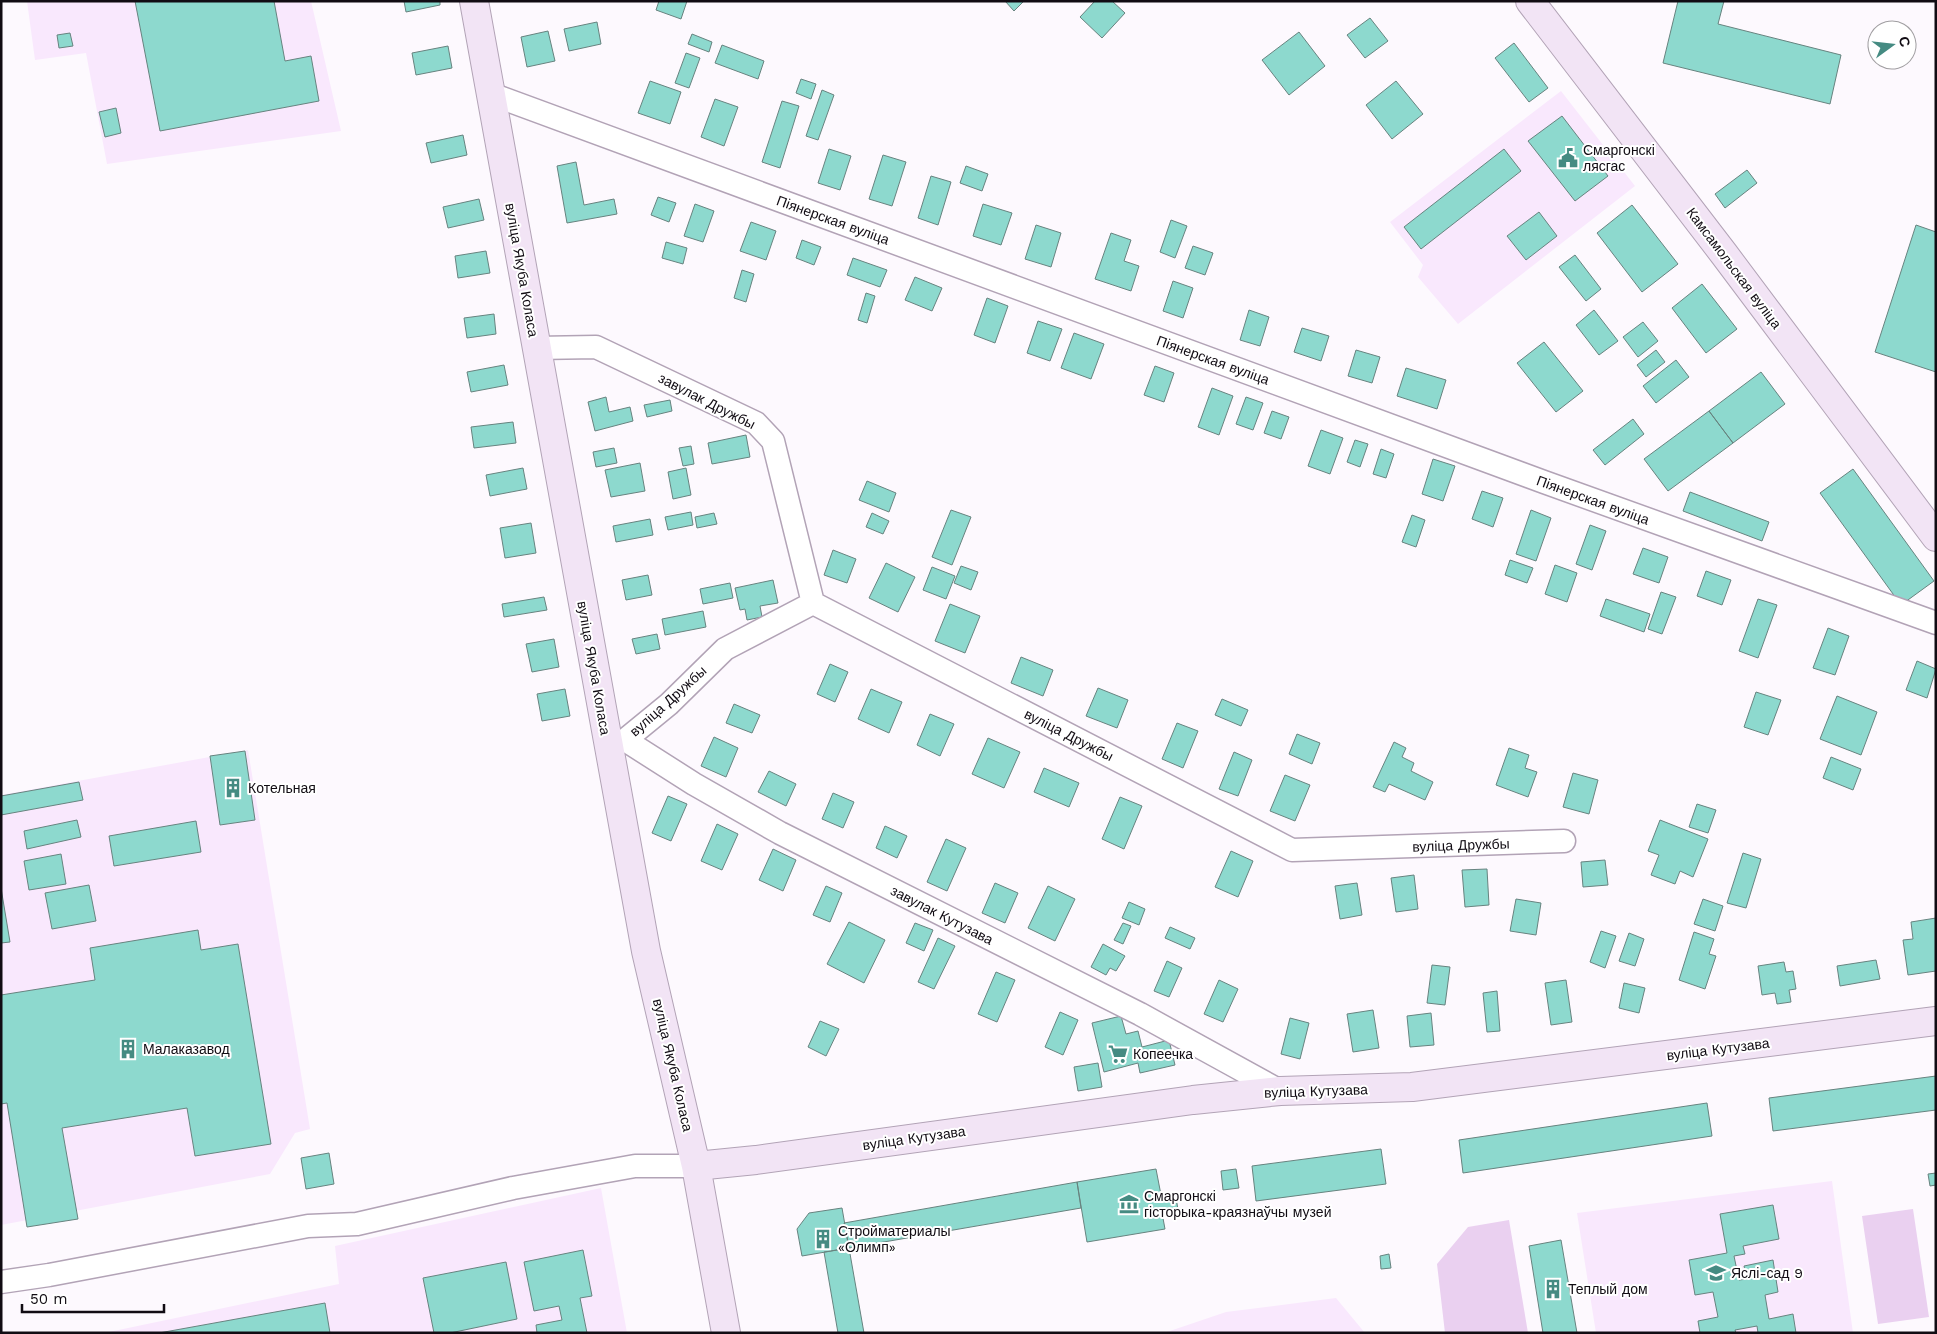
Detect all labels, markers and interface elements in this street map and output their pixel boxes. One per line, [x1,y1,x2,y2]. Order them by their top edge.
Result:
north arrow [1867,20,1917,70]
text: С [1896,35,1914,49]
place label: Смаргонскі лясгас [1583,142,1655,174]
public building icon: Смаргонскі лясгас [1557,147,1579,169]
street label: Піянерская вуліца [775,192,892,248]
street label: вуліца Якуба Коласа [502,202,542,338]
street label: Камсамольская вуліца [1683,204,1785,332]
street label: Піянерская вуліца [1155,332,1272,388]
street label: завулак Дружбы [656,370,758,432]
street label: Піянерская вуліца [1535,472,1652,528]
street label: вуліца Якуба Коласа [574,600,614,736]
street label: вуліца Дружбы [626,662,710,740]
street label: вуліца Дружбы [1022,706,1116,764]
building icon: Котельная [222,777,244,799]
place label: Котельная [248,780,316,796]
street label: вуліца Дружбы [1412,835,1510,855]
street label: завулак Кутузава [888,882,996,948]
street label: вуліца Якуба Коласа [650,997,696,1133]
street label: вуліца Кутузава [1666,1035,1771,1063]
building icon: Малаказавод [117,1038,139,1060]
place label: Малаказавод [143,1041,230,1057]
supermarket icon: Копеечка [1107,1043,1129,1065]
place label: Копеечка [1133,1046,1193,1062]
street label: вуліца Кутузава [1264,1081,1368,1101]
street label: вуліца Кутузава [862,1123,967,1153]
place label: Смаргонскі гісторыка-краязнаўчы музей [1144,1188,1331,1220]
museum icon: Смаргонскі гісторыка-краязнаўчы музей [1118,1193,1140,1215]
place label: Стройматериалы «Олимп» [838,1223,951,1255]
building icon: Стройматериалы «Олимп» [812,1228,834,1250]
school or university icon: Яслі-сад 9 [1705,1262,1727,1284]
place label: Яслі-сад 9 [1731,1265,1803,1281]
building icon: Теплый дом [1542,1278,1564,1300]
place label: Теплый дом [1568,1281,1648,1297]
scale bar [22,1282,165,1314]
text: 50 m [30,1290,67,1308]

